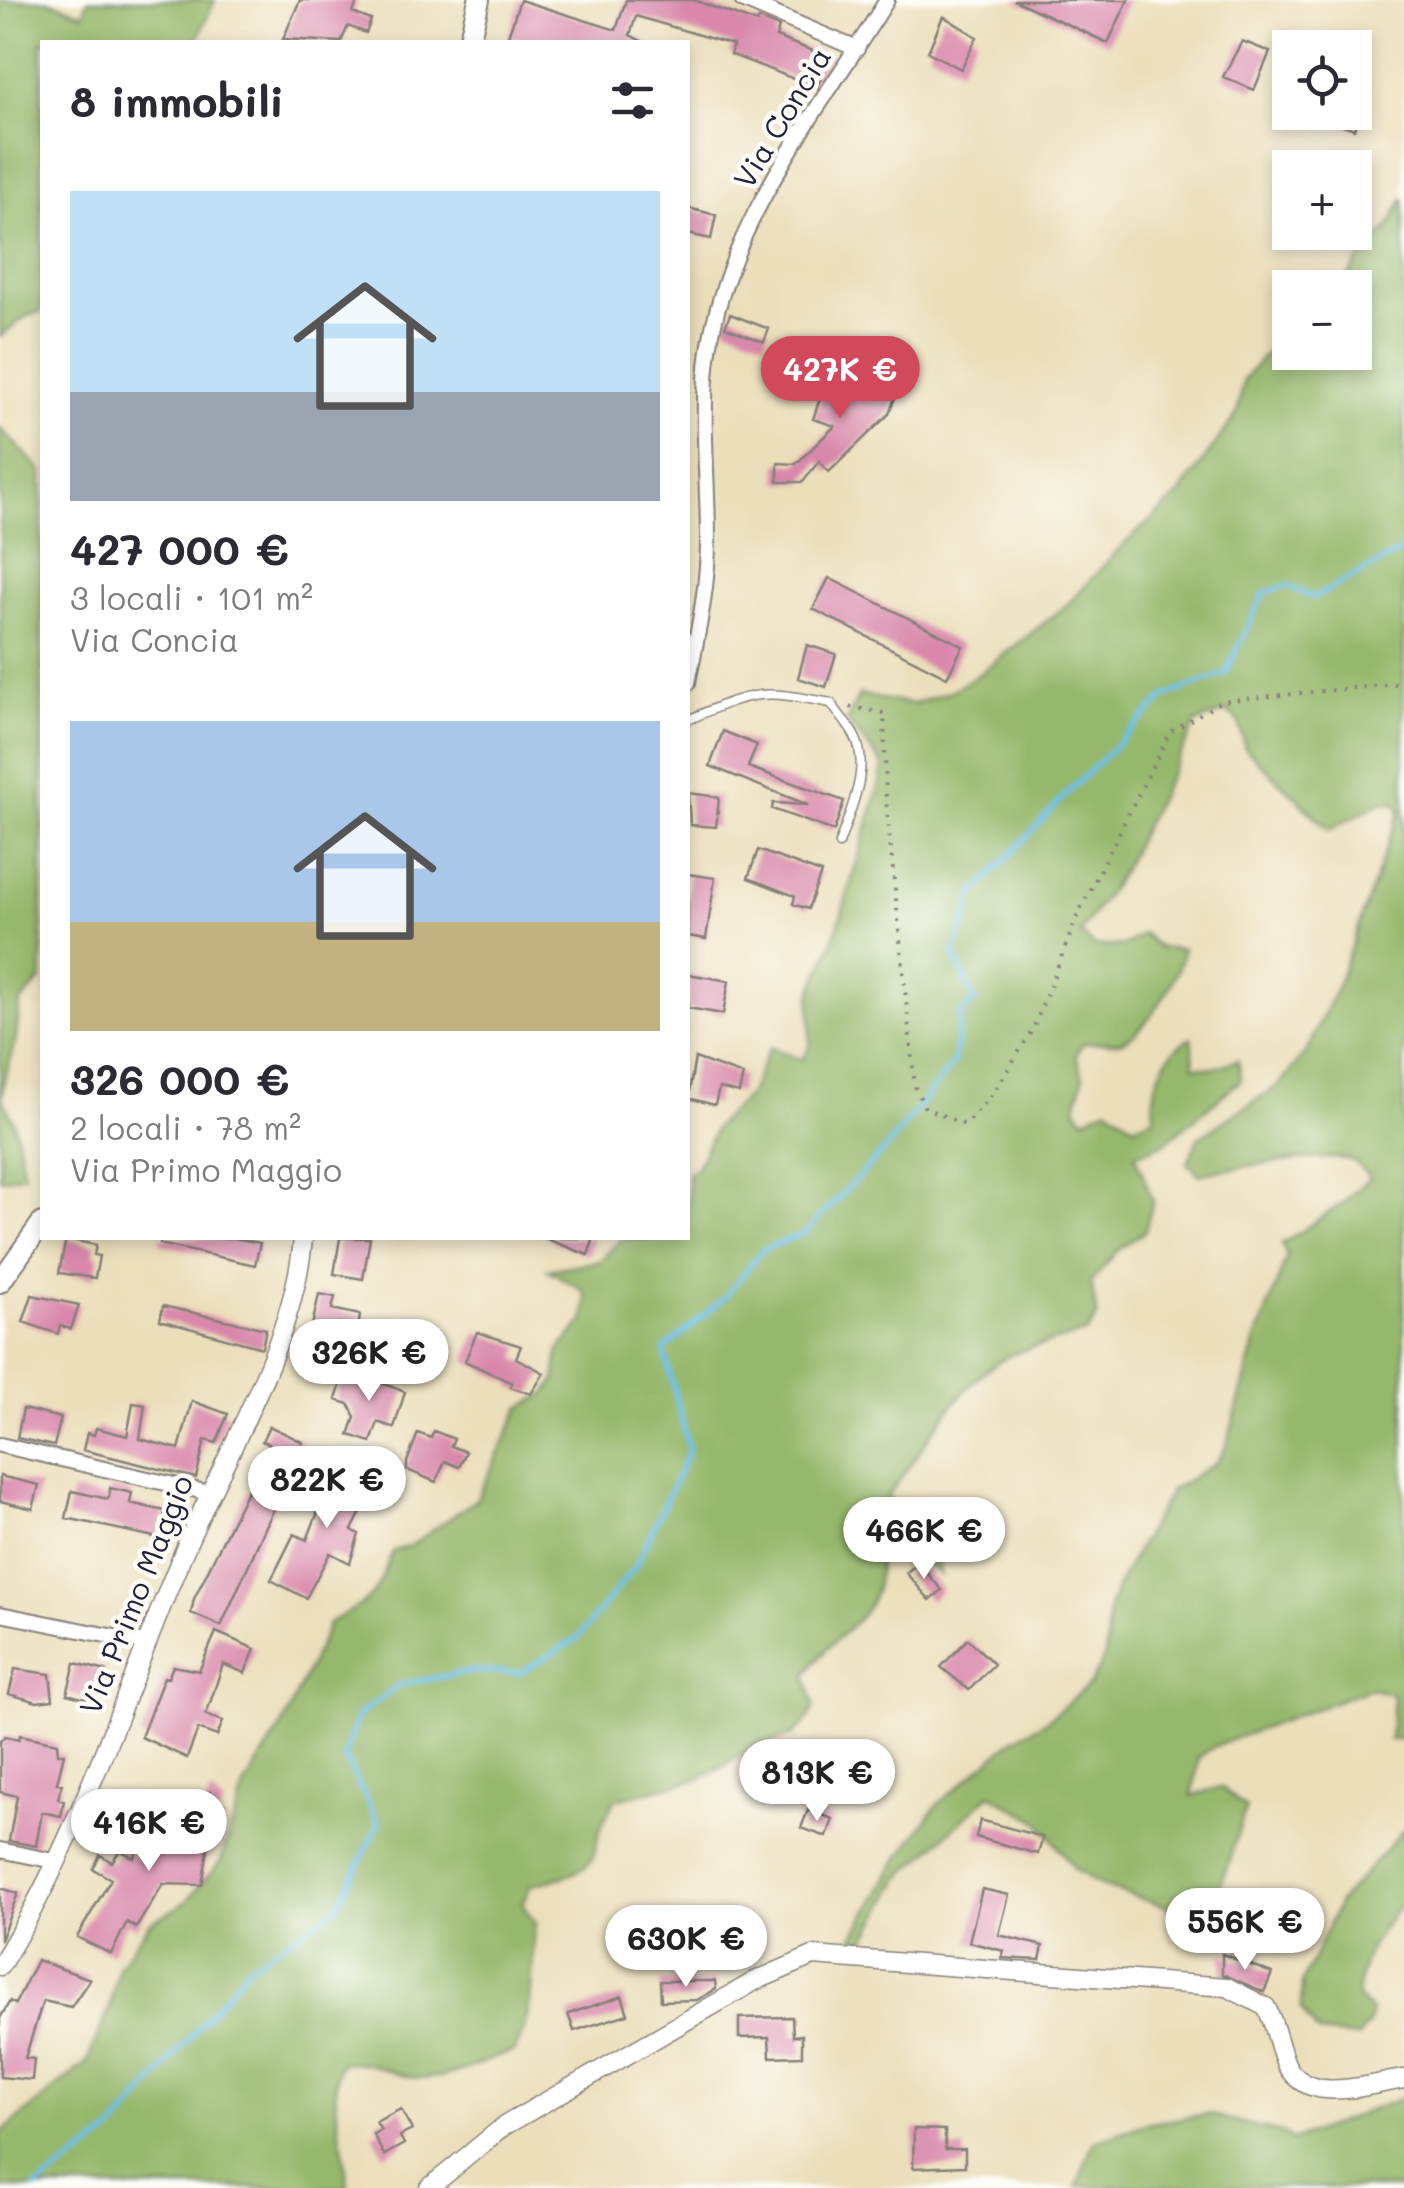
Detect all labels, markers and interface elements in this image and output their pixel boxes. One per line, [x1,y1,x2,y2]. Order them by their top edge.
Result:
map controls [1272,30,1372,370]
button: locate [1272,30,1372,130]
street label: Via Concia [723,39,839,195]
text: 8 immobili [70,73,284,128]
icon: filters [605,73,660,128]
button: + [1272,150,1372,250]
icon: home [275,256,455,436]
button: − [1272,270,1372,370]
pin: 427K € [759,336,921,421]
text: 427K € [783,347,897,389]
text: 427 000 € [70,521,289,576]
text: 3 locali · 101 m² [70,576,313,618]
text: Via Concia [70,618,239,660]
icon: home [275,786,455,966]
text: 326 000 € [70,1051,289,1106]
text: 2 locali · 78 m² [70,1106,301,1148]
text: Via Primo Maggio [70,1148,342,1190]
pin: 326K € [288,1319,450,1404]
text: 326K € [312,1330,426,1372]
pin: 822K € [246,1446,408,1531]
text: 822K € [270,1457,384,1499]
street label: Via Primo Maggio [69,1469,201,1720]
pin: 466K € [843,1497,1005,1582]
text: 466K € [865,1508,983,1550]
pin: 813K € [736,1739,898,1824]
text: 813K € [761,1750,873,1792]
pin: 416K € [68,1789,230,1874]
text: 416K € [93,1800,205,1842]
pin: 556K € [1164,1888,1326,1973]
text: 556K € [1187,1899,1303,1941]
pin: 630K € [605,1905,767,1990]
text: 630K € [627,1916,745,1958]

